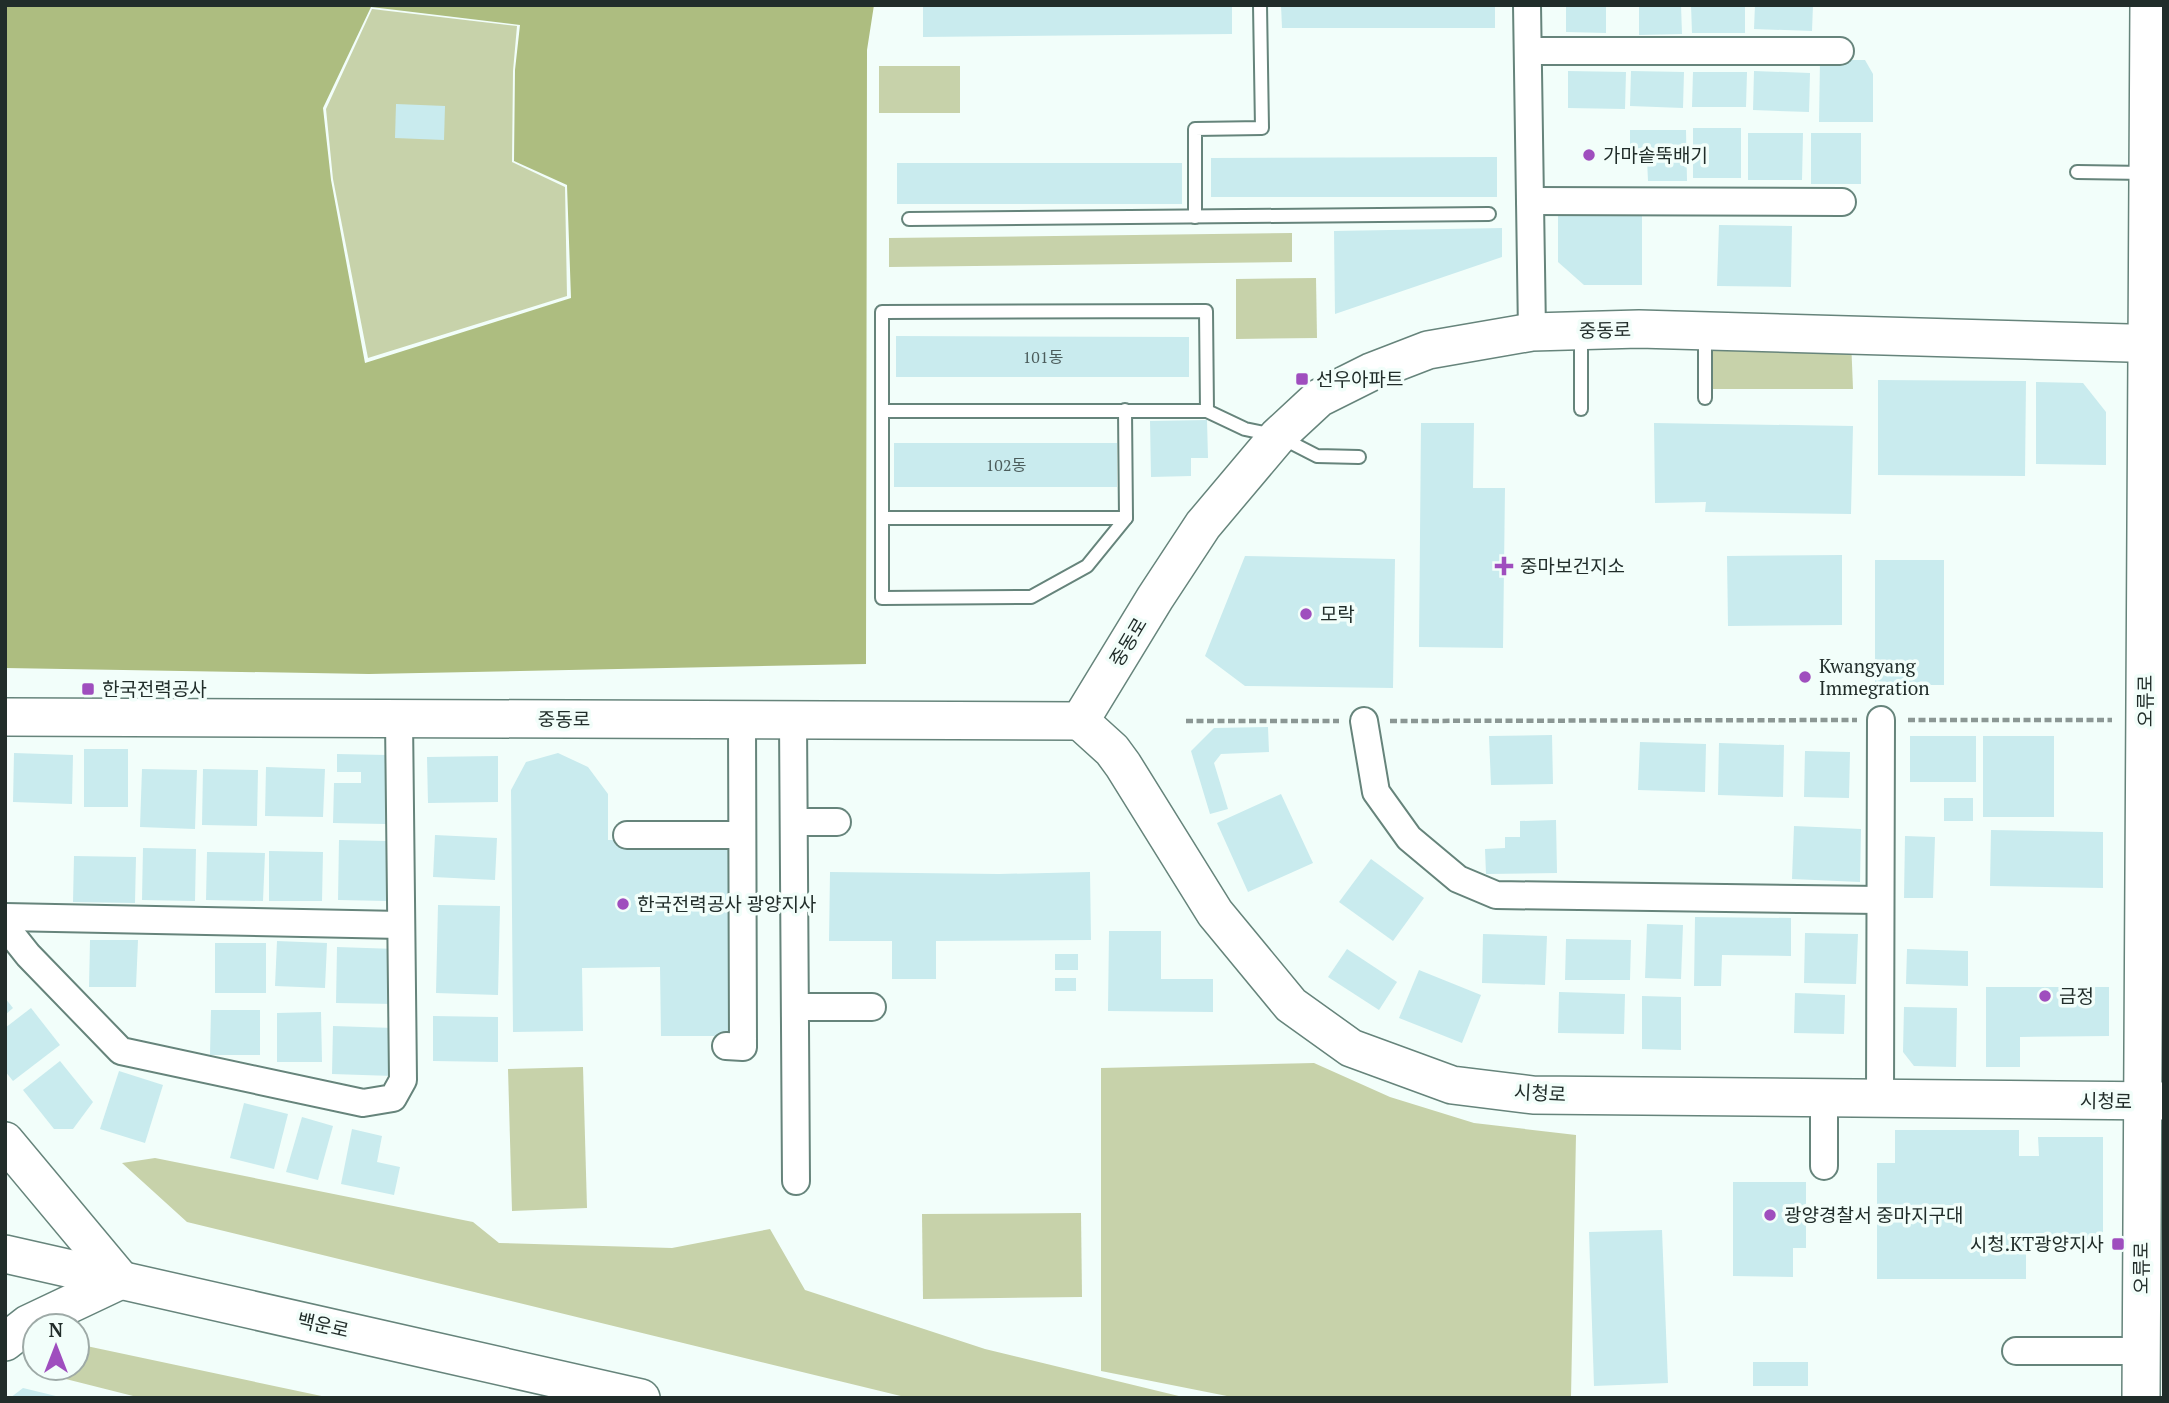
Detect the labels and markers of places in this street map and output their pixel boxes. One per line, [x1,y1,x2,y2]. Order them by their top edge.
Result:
place label: 가마솥뚝배기 [1603,142,1708,167]
marker: 가마솥뚝배기 [1581,147,1597,163]
place label: 선우아파트 [1316,366,1403,391]
marker: 선우아파트 [1294,371,1310,387]
place label: 중마보건지소 [1520,553,1625,578]
marker: 중마보건지소 [1494,556,1514,576]
place label: 모락 [1320,601,1355,626]
marker: 모락 [1298,606,1314,622]
place label: Kwangyang Immegration [1819,653,1930,700]
marker: Kwangyang Immegration [1797,669,1813,685]
place label: 한국전력공사 [102,676,207,701]
marker: 한국전력공사 [80,681,96,697]
place label: 한국전력공사 광양지사 [637,891,816,916]
marker: 한국전력공사 광양지사 [615,896,631,912]
place label: 금정 [2059,983,2094,1008]
marker: 금정 [2037,988,2053,1004]
place label: 광양경찰서 중마지구대 [1784,1202,1963,1227]
marker: 광양경찰서 중마지구대 [1762,1207,1778,1223]
place label: 시청.KT광양지사 [1970,1231,2104,1256]
marker: 시청.KT광양지사 [2110,1236,2126,1252]

